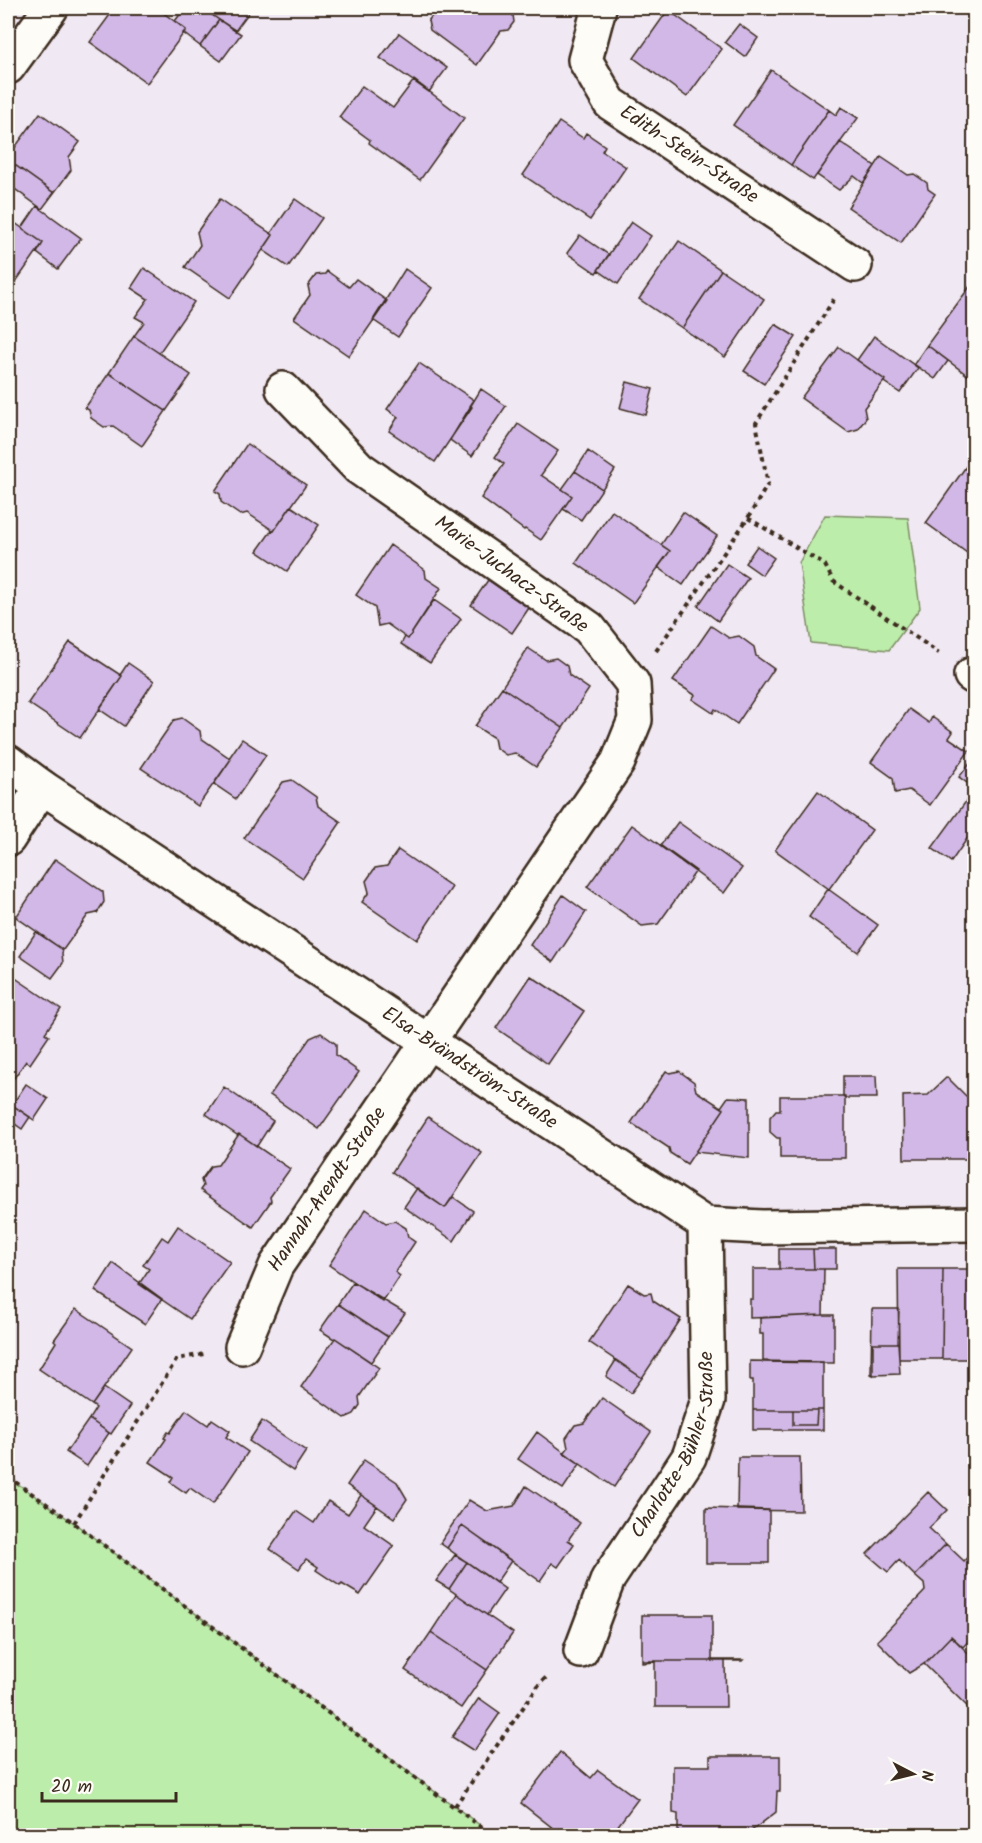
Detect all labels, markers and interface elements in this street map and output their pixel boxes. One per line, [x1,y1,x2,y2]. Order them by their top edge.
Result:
street label: Edith-Stein-Straße [613,97,765,213]
street label: Marie-Juchacz-Straße [427,508,595,642]
street label: Elsa-Brändström-Straße [375,999,564,1139]
street label: Hannah-Arendt-Straße [260,1101,395,1279]
street label: Charlotte-Bühler-Straße [623,1351,725,1545]
north arrow [883,1744,943,1804]
scale bar [42,1765,176,1803]
text: N [913,1769,939,1782]
text: 20 m [51,1773,92,1802]

